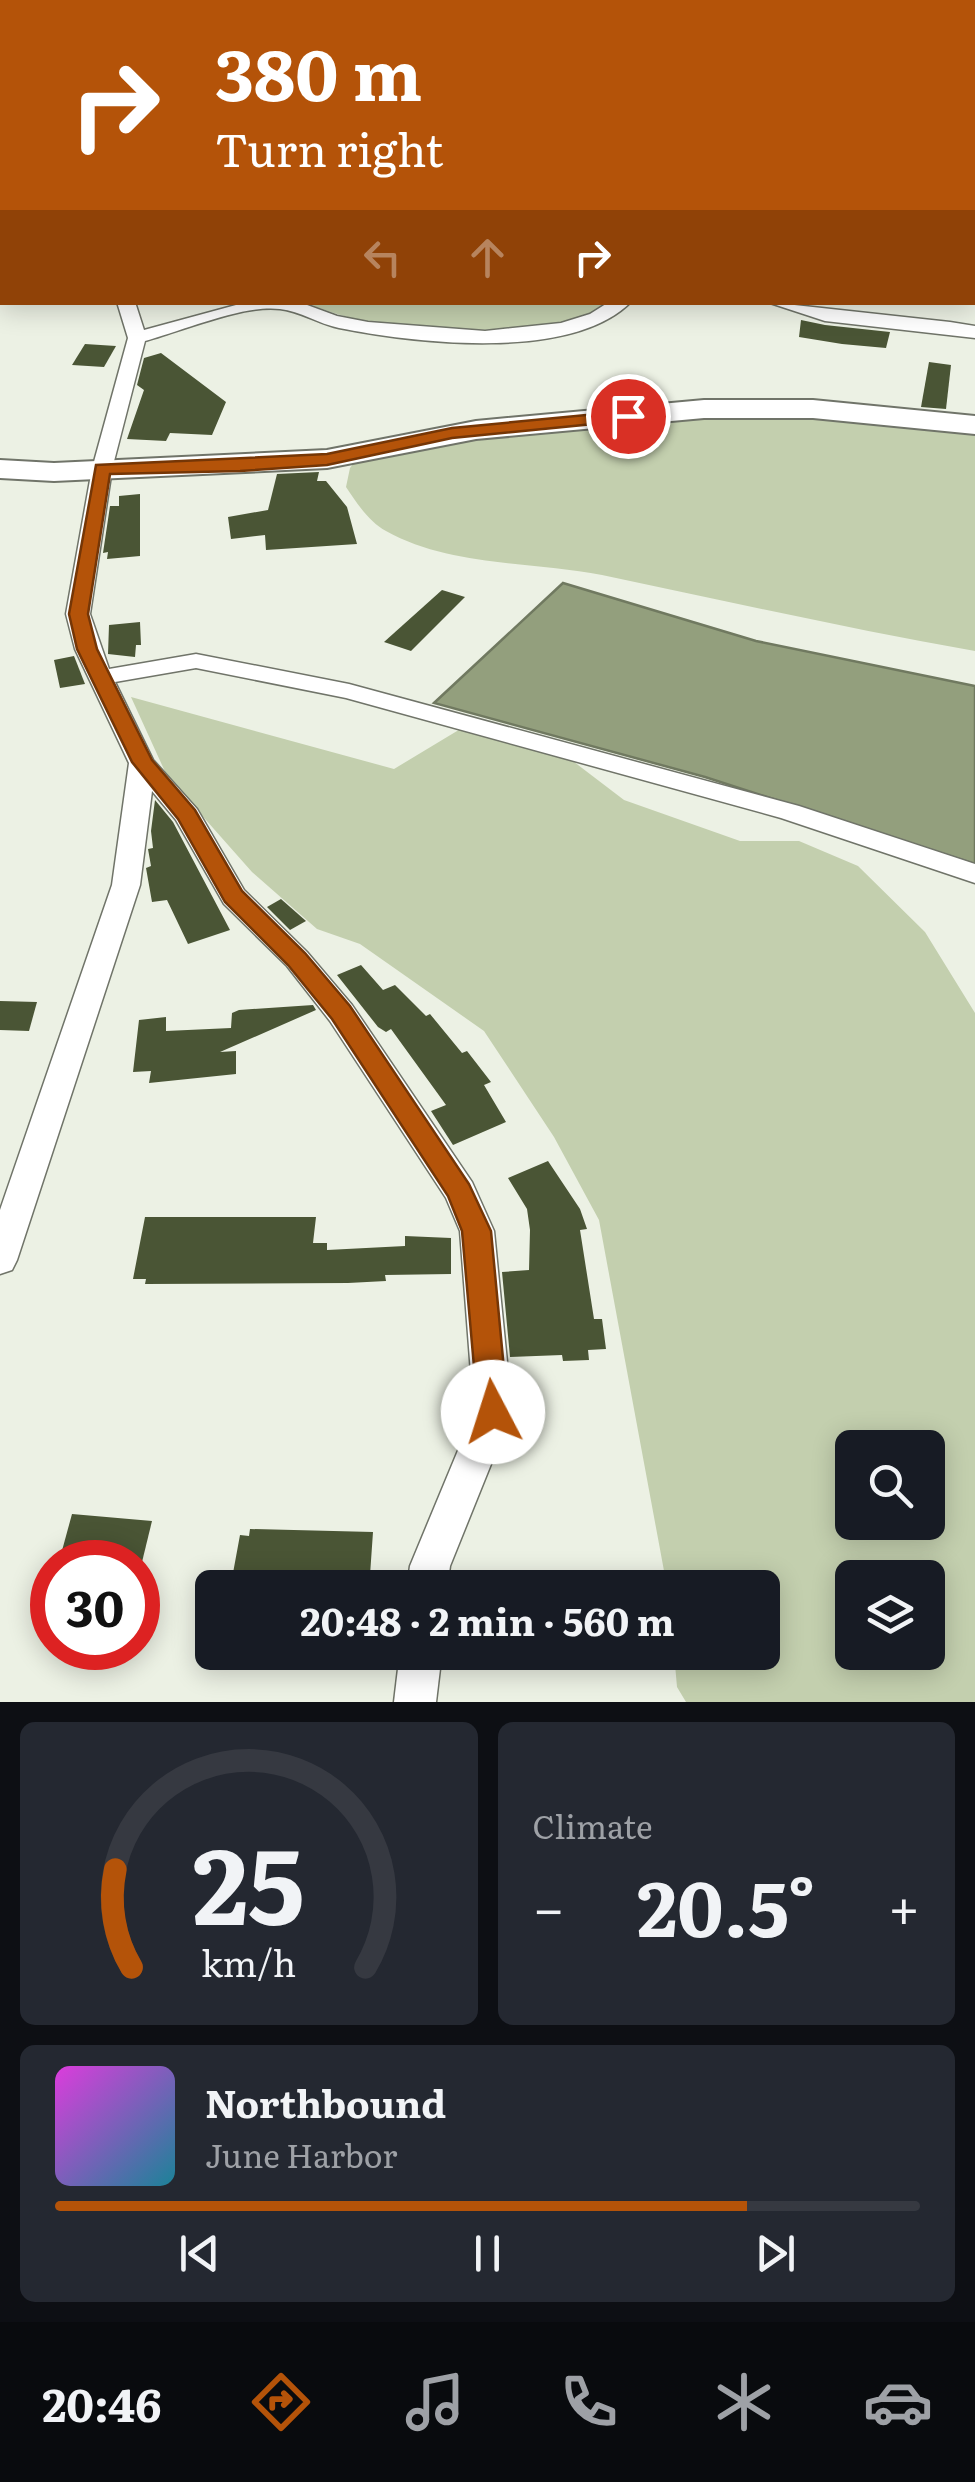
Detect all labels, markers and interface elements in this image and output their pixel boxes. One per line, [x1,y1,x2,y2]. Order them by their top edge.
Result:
text: 380 m [215,19,422,123]
icon: right [50,40,180,170]
text: Turn right [215,114,443,181]
icon: left [355,230,410,285]
icon: ahead [460,230,515,285]
icon: right [565,230,620,285]
pin [586,374,671,459]
icon: arrive [601,389,656,444]
position arrow [441,1360,545,1464]
map controls [835,1430,945,1670]
button: search [835,1430,945,1540]
speed limit sign: 30 [30,1540,160,1670]
button: layers [835,1560,945,1670]
text: 20:48 · 2 min · 560 m [300,1591,675,1648]
text: Climate [533,1801,653,1849]
text: 25 [193,1803,305,1957]
text: 20.5° [637,1849,815,1960]
text: − [533,1864,565,1946]
text: + [888,1864,920,1946]
text: km/h [201,1935,296,1988]
text: Northbound [205,2073,446,2130]
text: June Harbor [205,2130,397,2178]
icon: previous [172,2226,227,2281]
icon: pause [460,2226,515,2281]
icon: next [748,2226,803,2281]
icon: directions [246,2367,316,2437]
icon: music [400,2367,470,2437]
icon: phone [554,2367,624,2437]
icon: climate [709,2367,779,2437]
icon: car [863,2367,933,2437]
text: 20:46 [42,2369,161,2436]

